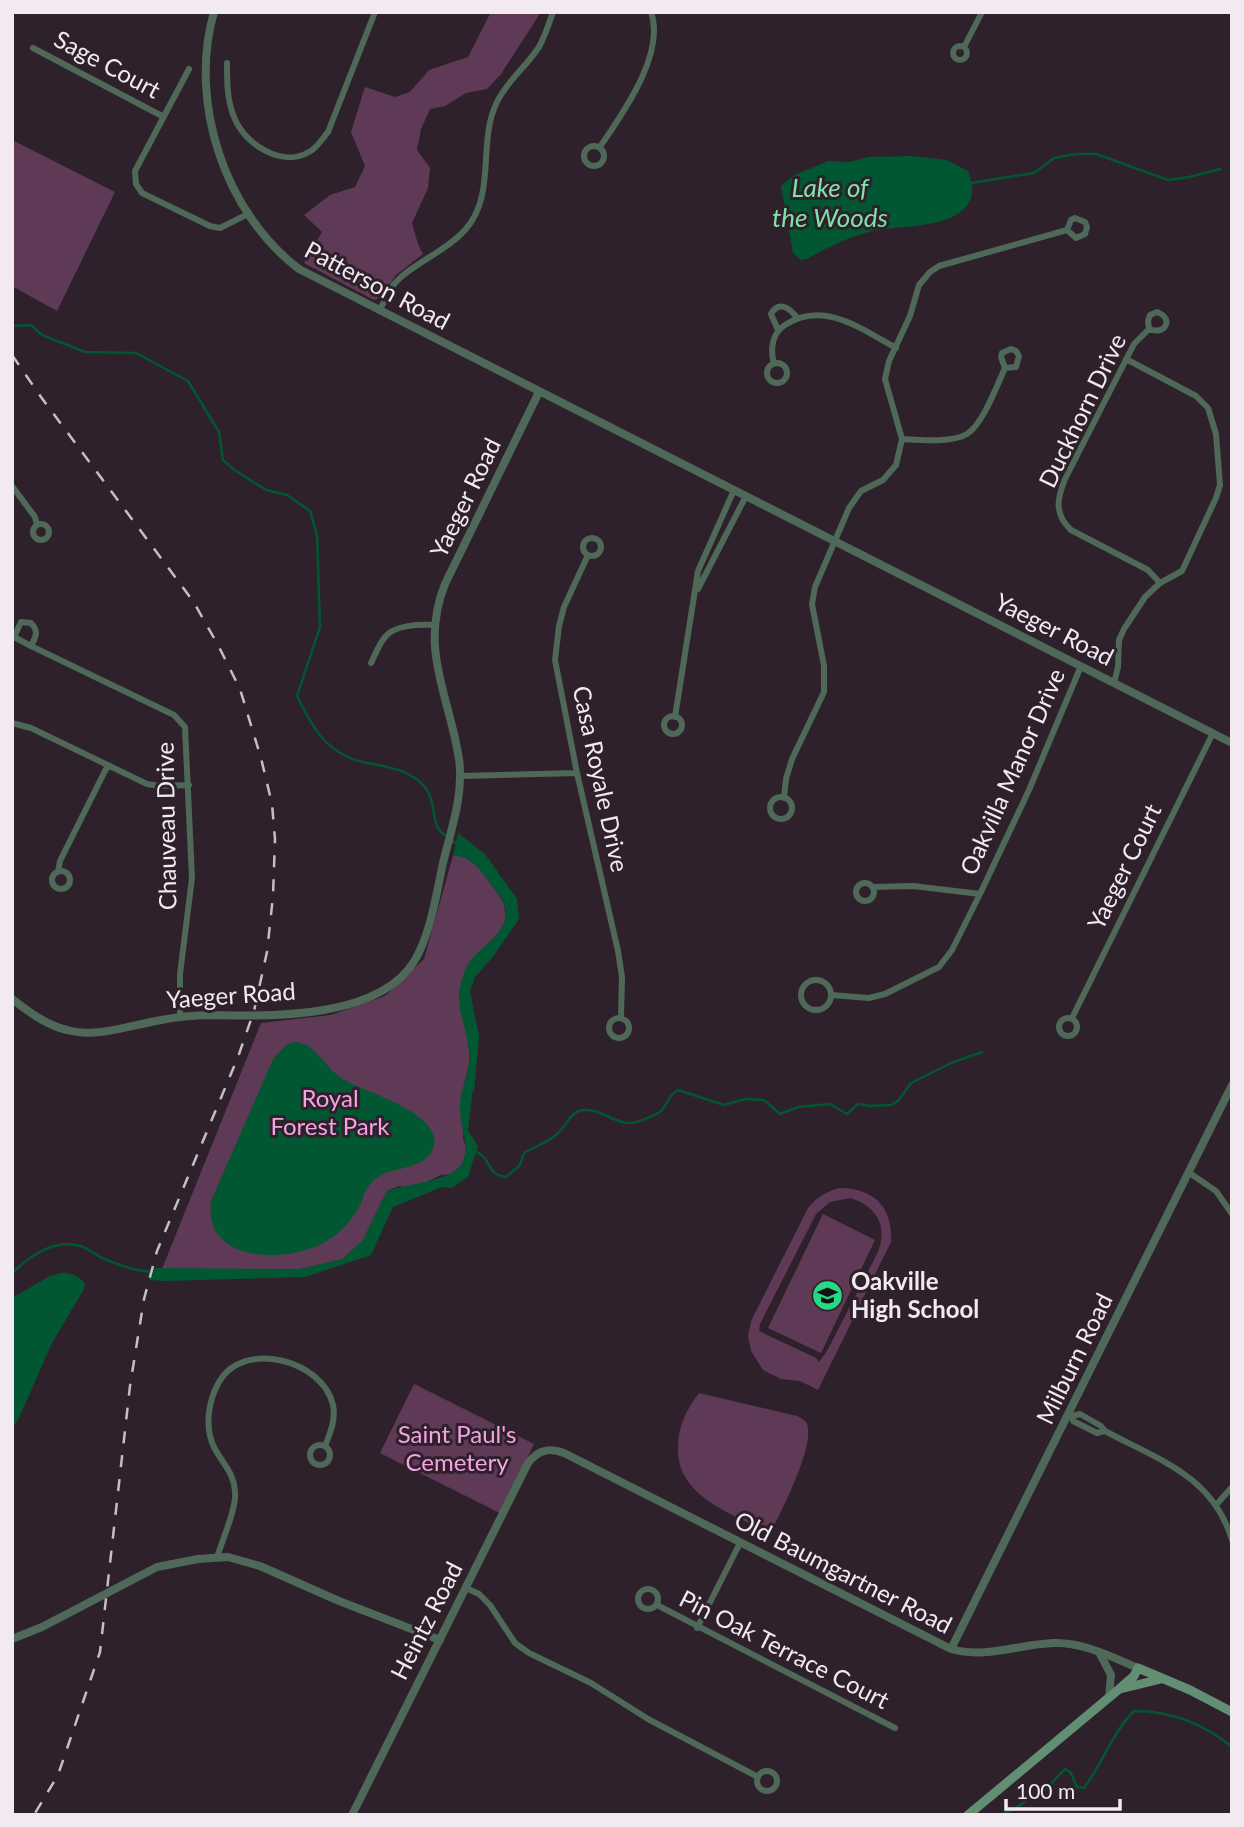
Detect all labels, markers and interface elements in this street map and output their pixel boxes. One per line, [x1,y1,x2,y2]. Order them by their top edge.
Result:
street label: Sage Court [50,24,166,104]
water label: Lake of the Woods [772,171,888,233]
street label: Patterson Road [300,234,455,335]
street label: Duckhorn Drive [1032,329,1131,492]
street label: Yaeger Road [423,433,506,562]
street label: Yaeger Road [990,586,1119,671]
street label: Oakvilla Manor Drive [953,664,1070,879]
street label: Casa Royale Drive [568,683,635,874]
street label: Chauveau Drive [150,742,181,910]
street label: Yaeger Court [1081,798,1167,934]
street label: Yaeger Road [165,976,296,1013]
park label: Royal Forest Park [270,1083,390,1140]
place label: Oakville High School [851,1266,979,1323]
school or university icon: Oakville High School [811,1279,845,1313]
street label: Milburn Road [1030,1288,1118,1428]
park label: Saint Paul's Cemetery [398,1419,516,1476]
street label: Old Baumgartner Road [730,1504,957,1639]
street label: Heintz Road [384,1557,468,1684]
street label: Pin Oak Terrace Court [675,1583,895,1714]
scale bar [1006,1768,1120,1812]
text: 100 m [1016,1778,1075,1803]

